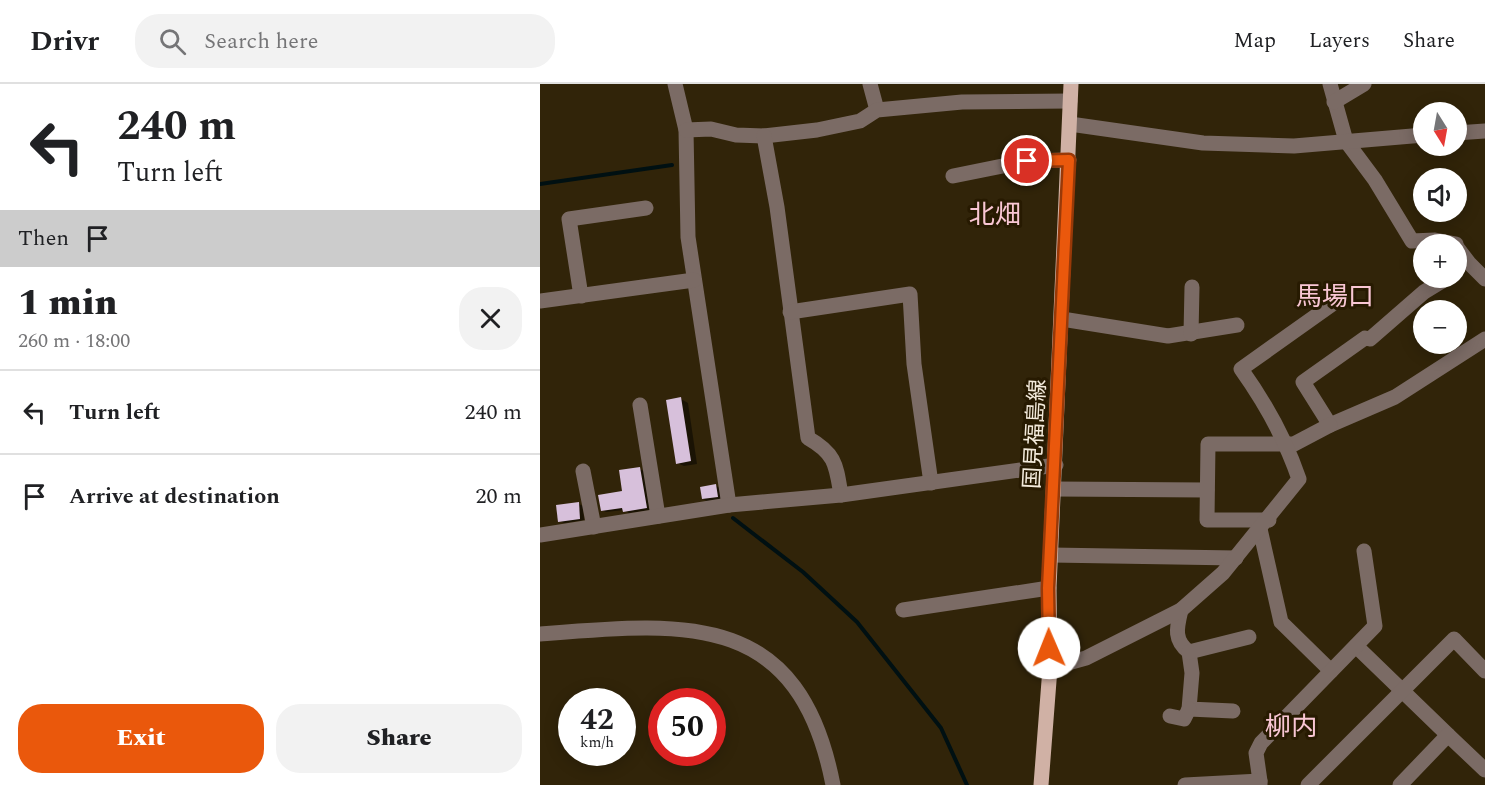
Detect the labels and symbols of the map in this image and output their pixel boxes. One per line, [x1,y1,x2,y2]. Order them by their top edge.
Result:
north arrow [1413,102,1467,156]
pin [1001,135,1052,186]
district label: 北畑 [969,195,1021,235]
district label: 馬場口 [1296,277,1374,317]
street label: 国見福島線 [1016,378,1055,490]
position arrow [1017,616,1081,680]
speed limit sign: 50 [648,688,726,766]
district label: 柳内 [1265,707,1317,747]

